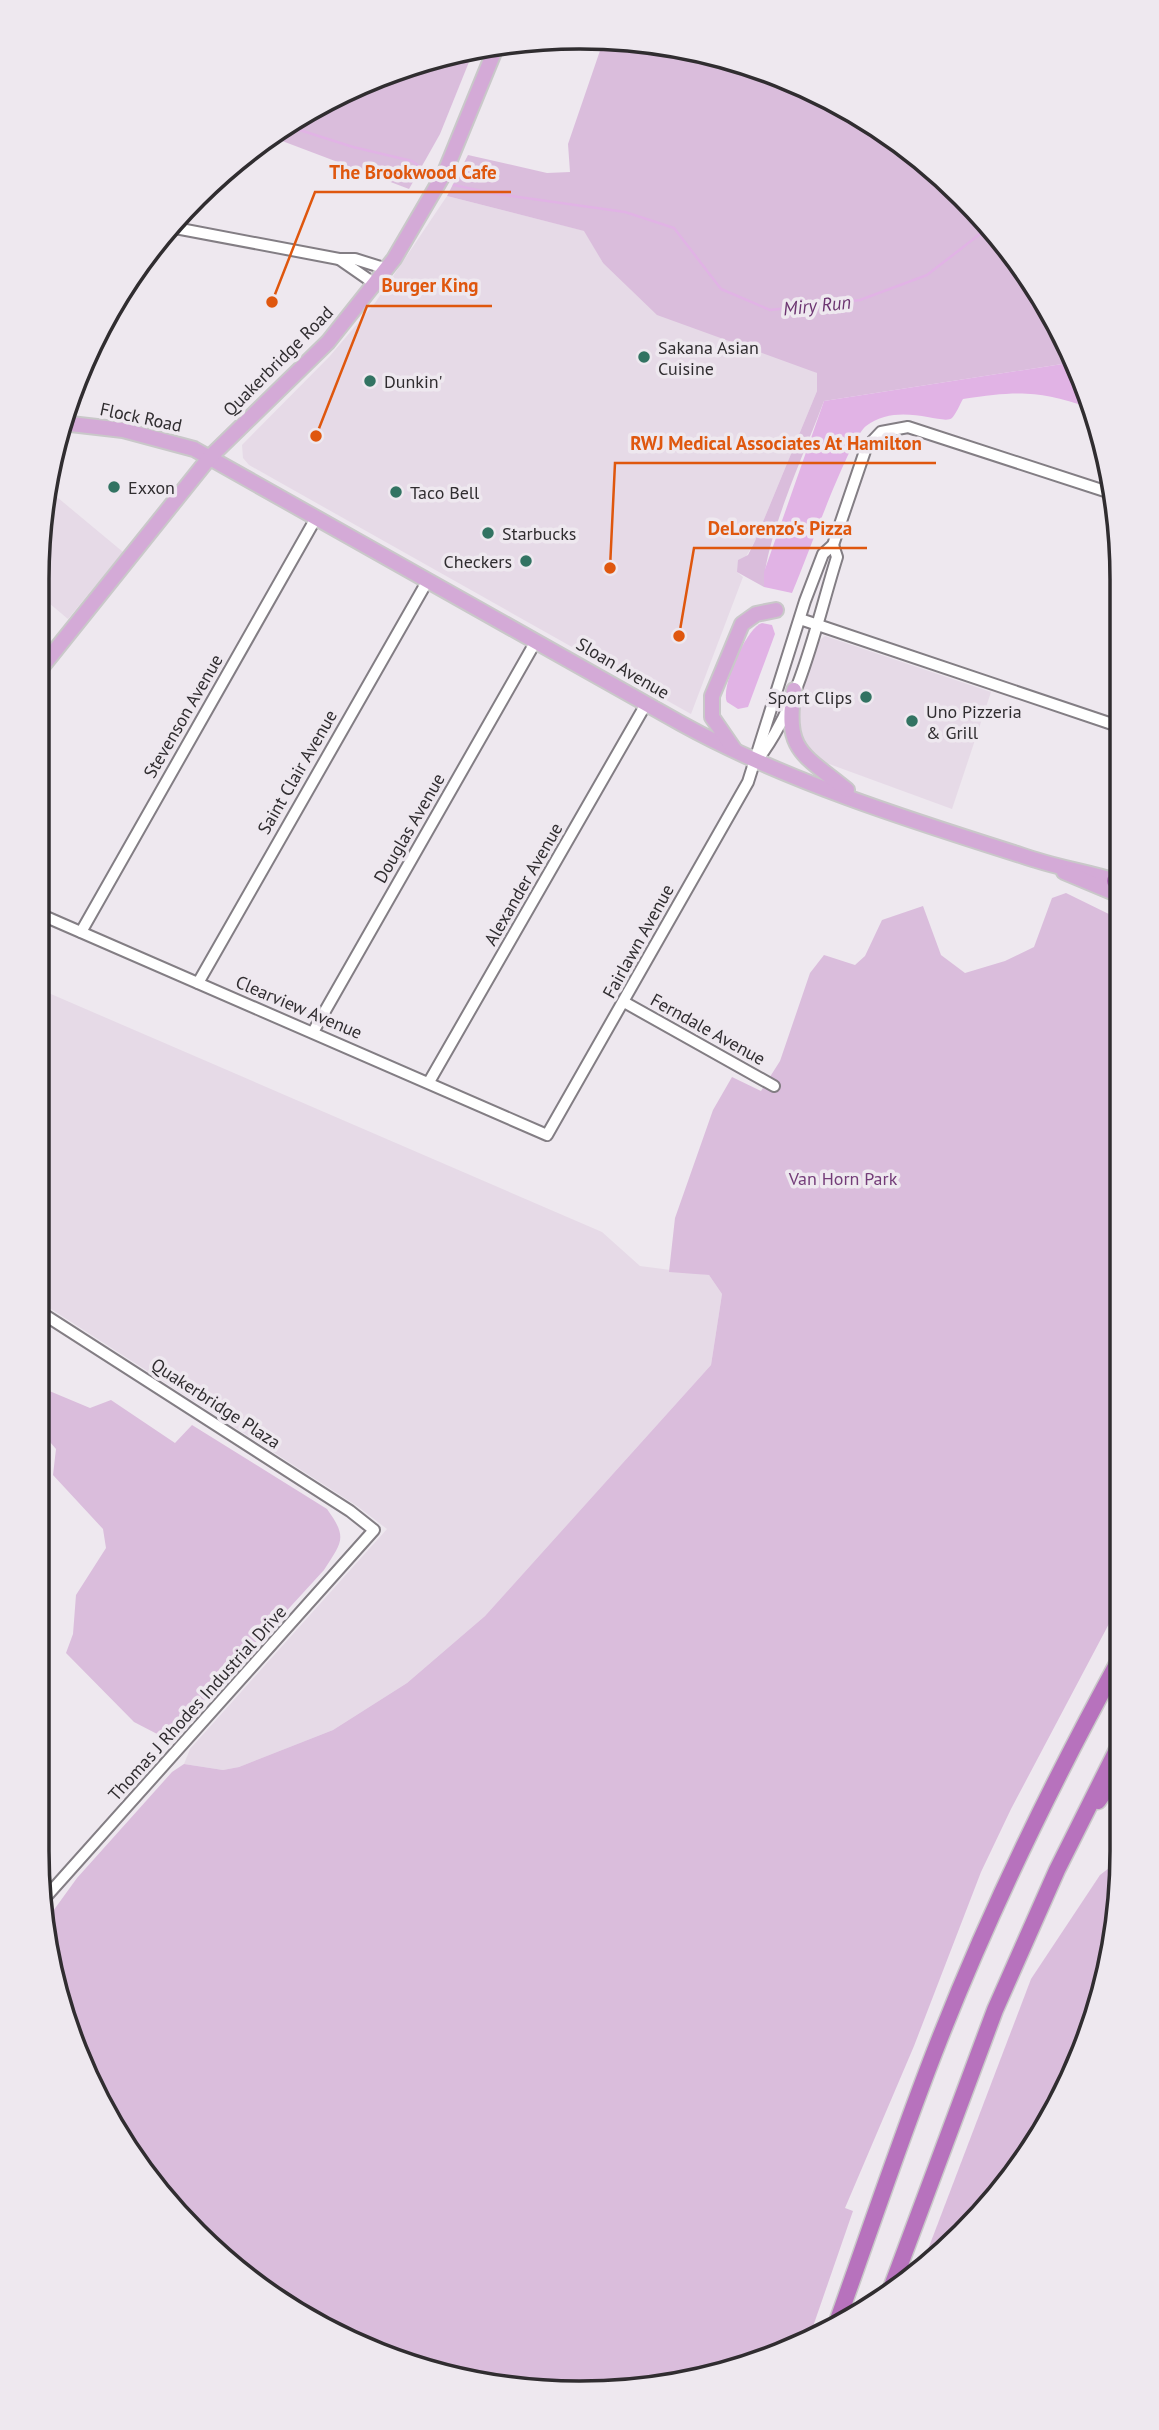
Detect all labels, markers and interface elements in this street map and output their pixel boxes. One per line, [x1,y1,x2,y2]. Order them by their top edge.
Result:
callout: The Brookwood Cafe [315,152,511,192]
text: The Brookwood Cafe [329,160,497,184]
callout: Burger King [367,266,492,306]
text: Burger King [382,273,478,297]
water label: Miry Run [782,289,852,321]
street label: Quakerbridge Road [218,301,338,421]
place label: Sakana Asian Cuisine [658,336,759,380]
marker: Sakana Asian Cuisine [636,349,652,365]
place label: Dunkin' [384,370,443,393]
marker: Dunkin' [362,373,378,389]
street label: Flock Road [98,397,184,437]
callout: RWJ Medical Associates At Hamilton [615,423,936,463]
text: RWJ Medical Associates At Hamilton [630,431,922,455]
place label: Exxon [128,476,175,499]
marker: Exxon [106,479,122,495]
place label: Taco Bell [410,481,480,504]
marker: Taco Bell [388,484,404,500]
callout: DeLorenzo's Pizza [694,508,867,548]
text: DeLorenzo's Pizza [708,516,852,540]
place label: Starbucks [502,522,576,545]
marker: Starbucks [480,525,496,541]
place label: Checkers [444,550,512,573]
marker: Checkers [518,553,534,569]
street label: Sloan Avenue [572,632,674,704]
street label: Stevenson Avenue [138,650,228,782]
place label: Sport Clips [768,686,852,709]
marker: Sport Clips [858,689,874,705]
place label: Uno Pizzeria & Grill [926,700,1022,744]
street label: Saint Clair Avenue [252,706,342,838]
marker: Uno Pizzeria & Grill [904,713,920,729]
street label: Douglas Avenue [368,769,450,887]
street label: Alexander Avenue [479,819,567,949]
street label: Fairlawn Avenue [597,880,679,1002]
street label: Clearview Avenue [232,970,366,1044]
street label: Ferndale Avenue [647,988,769,1070]
park label: Van Horn Park [788,1167,898,1190]
street label: Quakerbridge Plaza [147,1353,285,1453]
street label: Thomas J Rhodes Industrial Drive [103,1600,291,1806]

